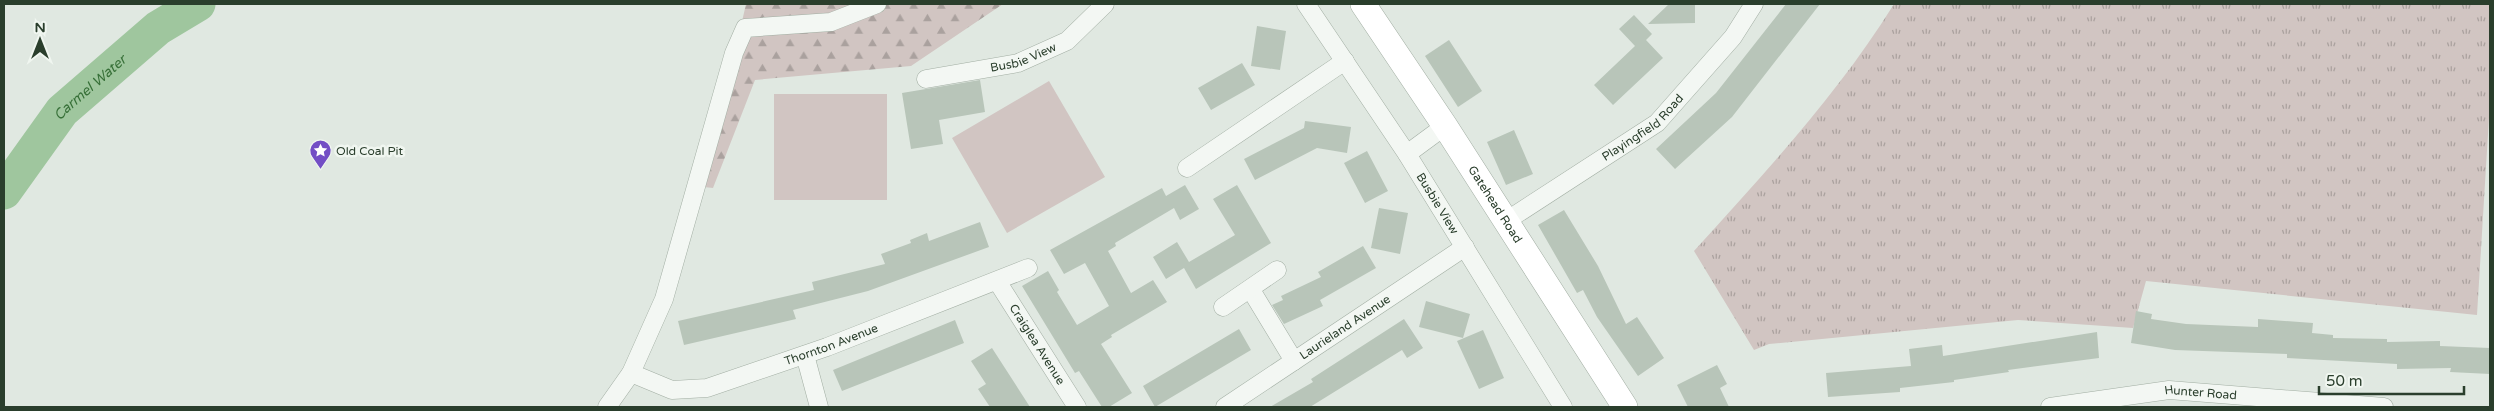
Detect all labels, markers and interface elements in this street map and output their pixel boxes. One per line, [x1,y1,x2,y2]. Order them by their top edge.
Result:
north arrow [15,15,65,65]
text: N [34,19,46,36]
street label: Busbie View [989,40,1059,75]
water label: Carmel Water [50,50,131,123]
street label: Playingfield Road [1599,91,1686,164]
place icon: Old Coal Pit [308,139,332,170]
place label: Old Coal Pit [336,144,404,158]
street label: Gatehead Road [1465,163,1525,245]
street label: Busbie View [1413,170,1462,237]
street label: Laurieland Avenue [1297,292,1393,362]
street label: Craiglea Avenue [1006,301,1068,387]
street label: Thornton Avenue [782,321,880,368]
scale bar [2319,364,2464,396]
text: 50 m [2326,372,2363,390]
street label: Hunter Road [2164,382,2237,402]

